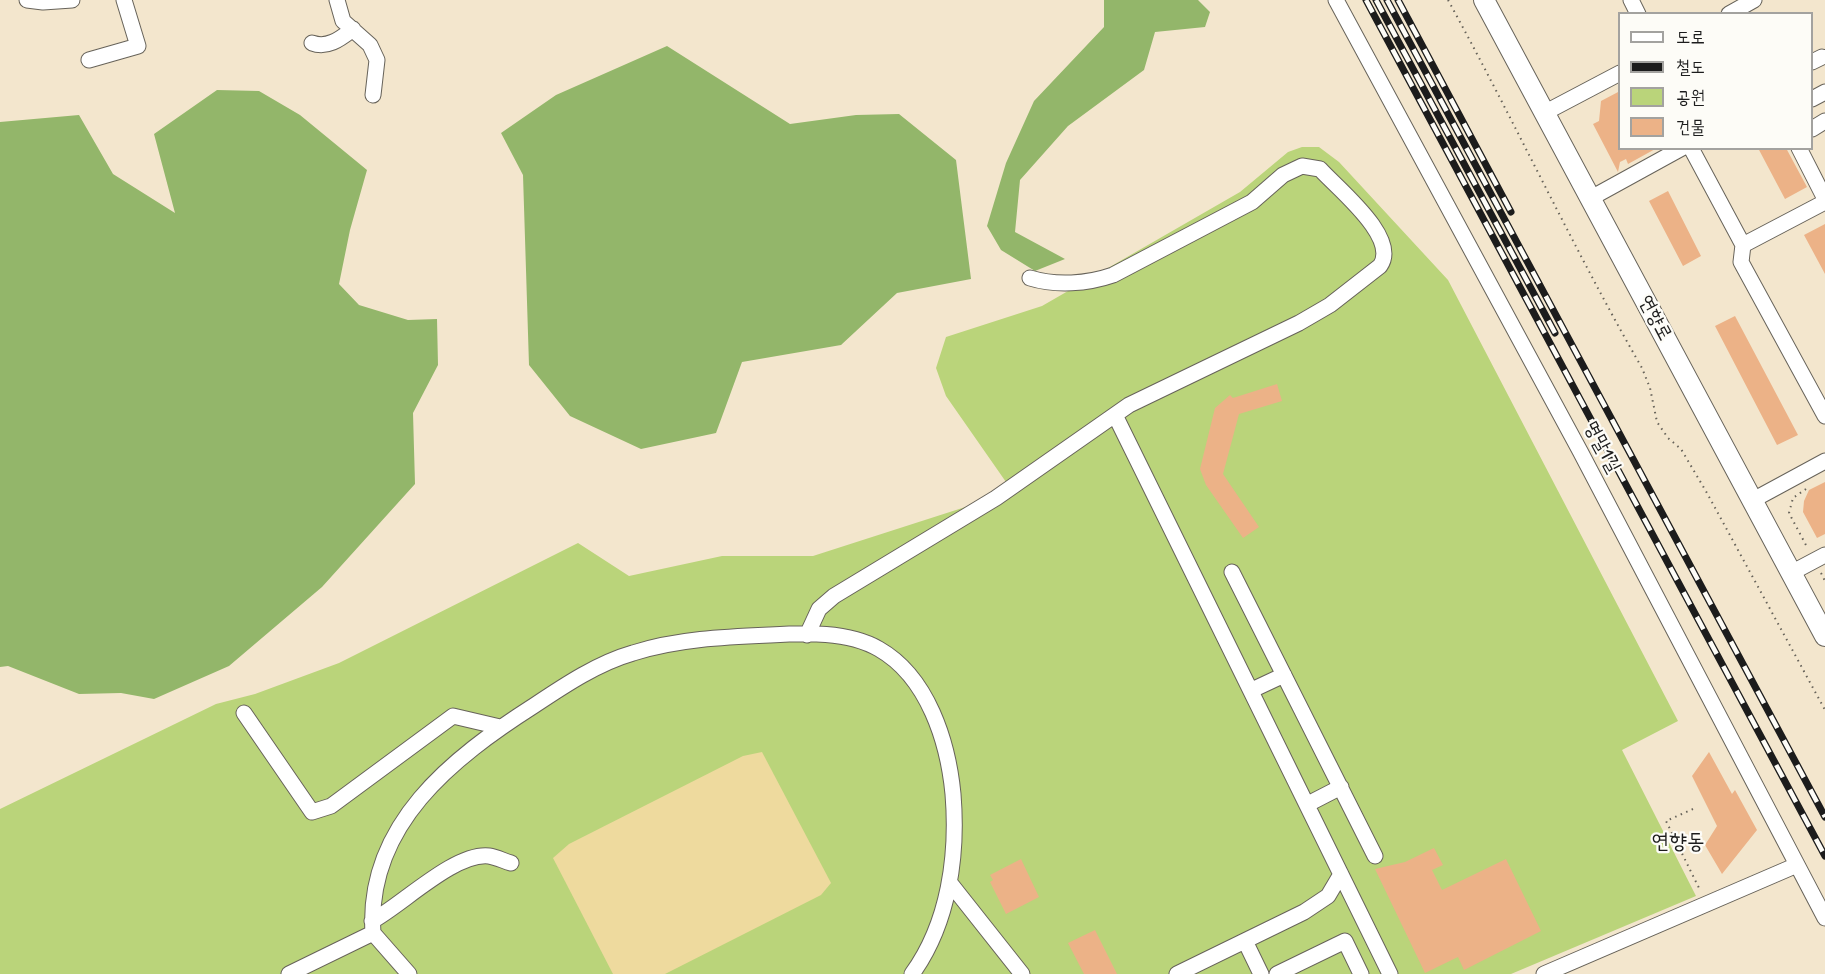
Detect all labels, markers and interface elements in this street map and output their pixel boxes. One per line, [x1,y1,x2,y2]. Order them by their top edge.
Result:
legend [1618,12,1813,150]
text: 도로 [1676,24,1705,49]
text: 철도 [1676,54,1705,79]
text: 공원 [1676,84,1705,109]
text: 건물 [1676,114,1705,139]
street label: 연향로 [1633,291,1677,345]
street label: 명말1길 [1578,417,1626,477]
district label: 연향동 [1651,829,1705,855]

